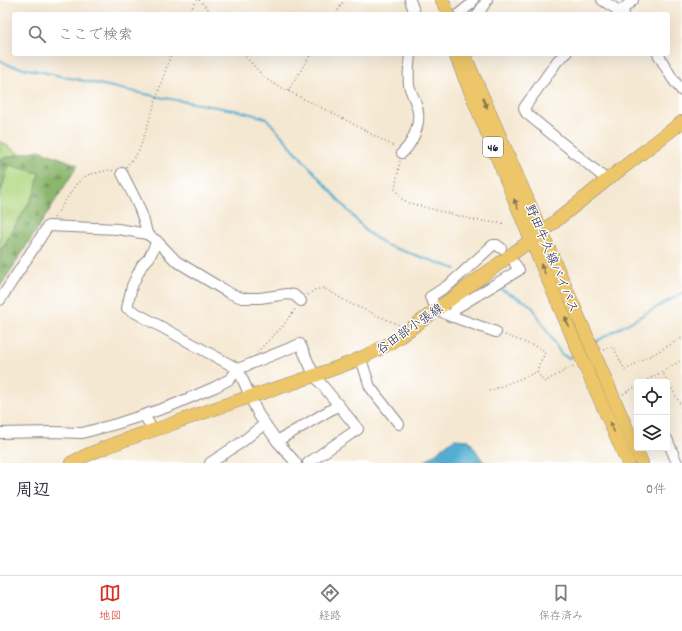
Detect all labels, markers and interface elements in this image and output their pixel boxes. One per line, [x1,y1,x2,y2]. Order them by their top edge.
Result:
search box [12,12,670,56]
icon: search [26,23,48,45]
text: ここで検索 [58,25,133,47]
one-way arrow [483,97,489,109]
road number: 46 [483,137,503,157]
one-way arrow [513,198,519,209]
street label: 野田牛久線バイパス [519,202,582,316]
one-way arrow [540,262,546,274]
street label: 谷田部小張線 [373,299,449,360]
one-way arrow [564,317,570,328]
map controls [634,379,670,451]
button: locate [634,379,670,415]
button: layers [634,415,670,451]
one-way arrow [609,422,615,433]
text: 周辺 [16,480,50,504]
text: 0件 [646,481,666,500]
tab: 地図 [99,582,121,625]
tab: 経路 [319,582,341,625]
tab: 保存済み [539,582,583,625]

